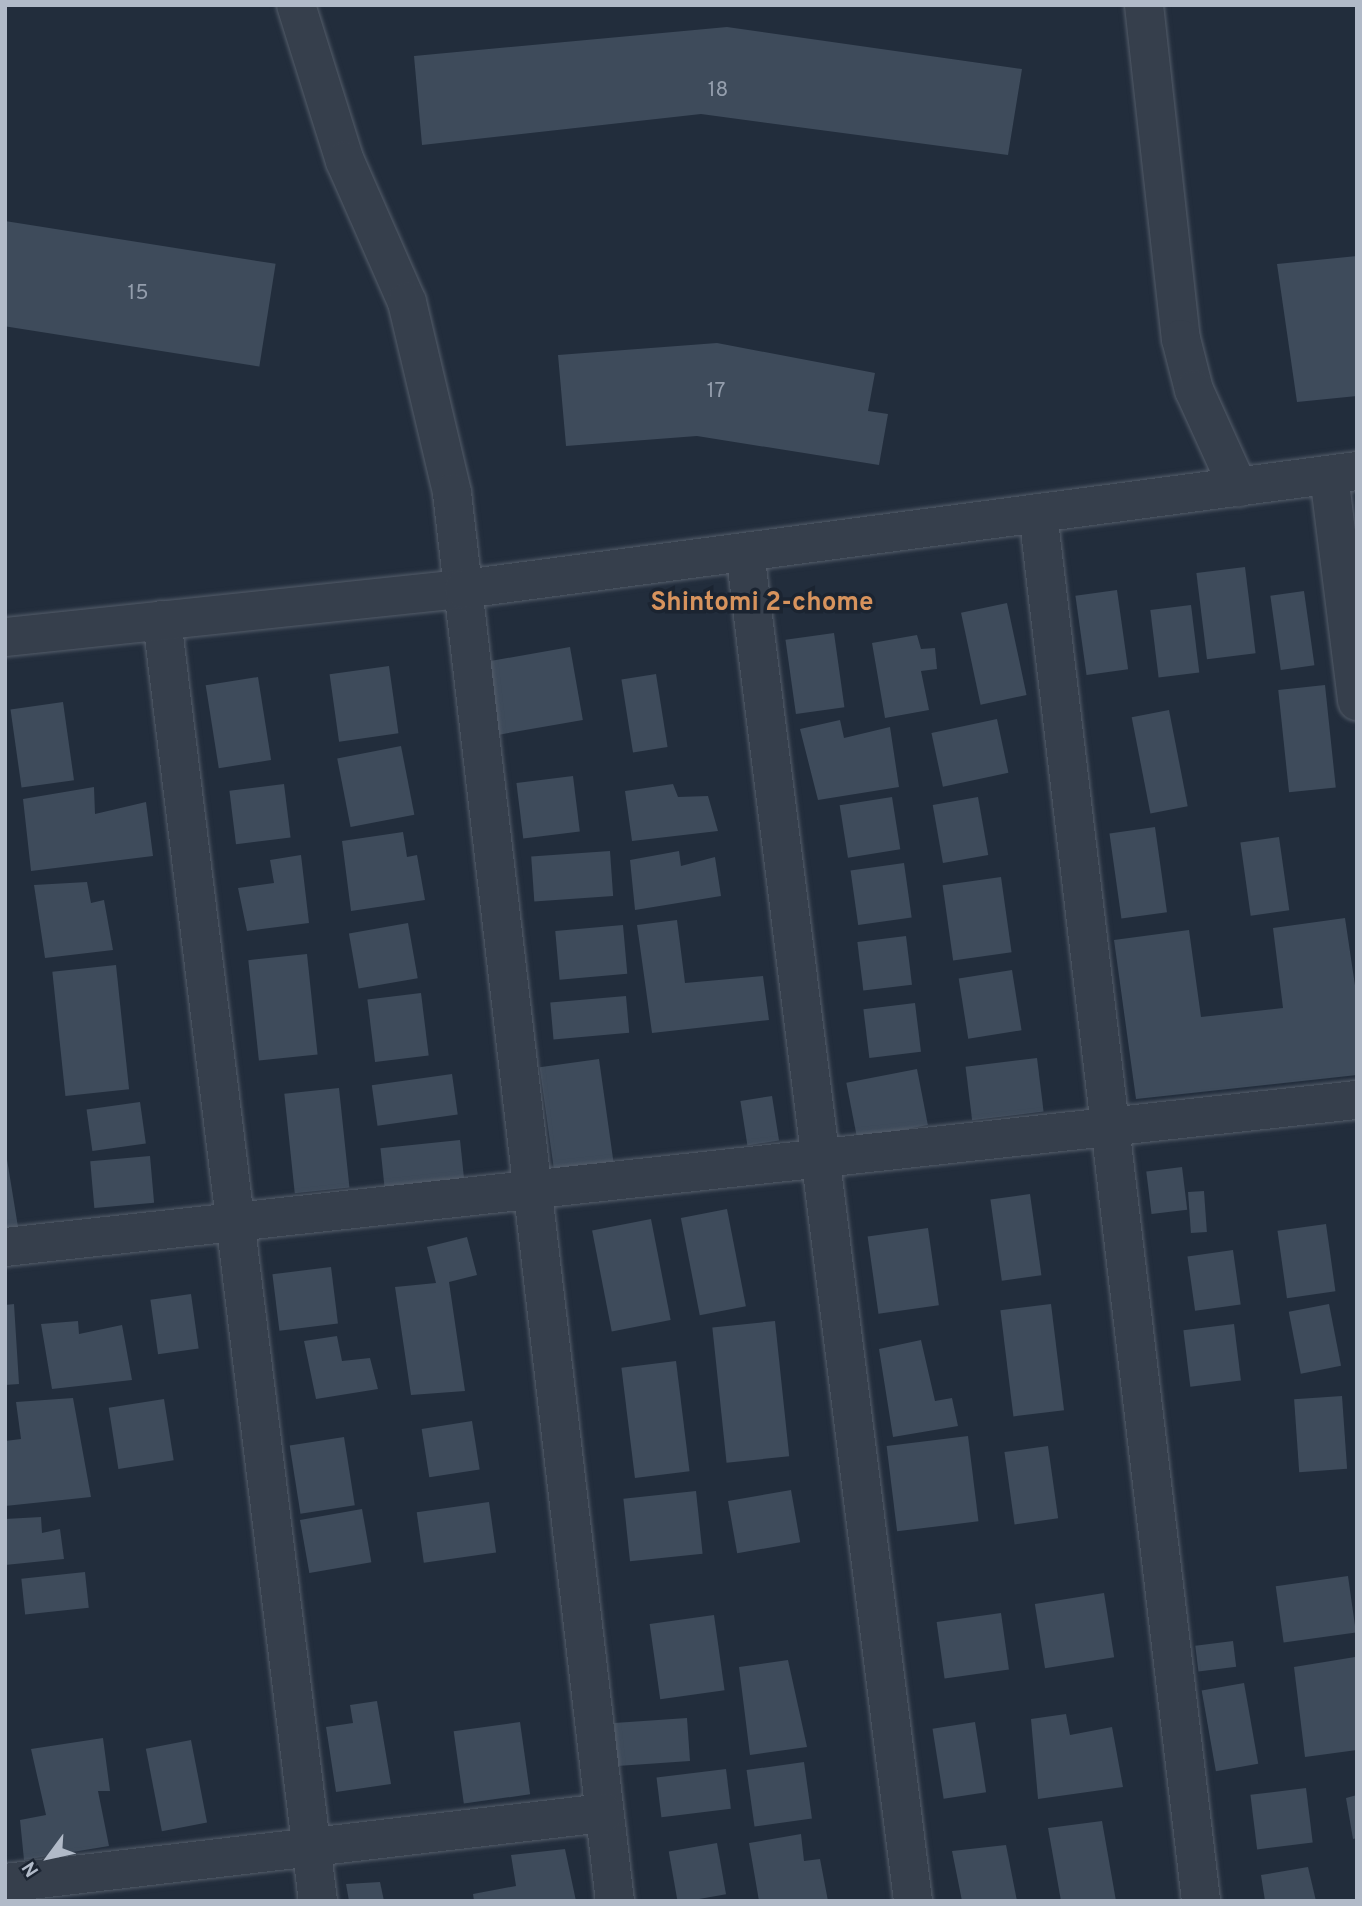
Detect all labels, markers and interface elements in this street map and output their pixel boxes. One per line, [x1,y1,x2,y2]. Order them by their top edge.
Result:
house number: 18 [708,78,728,104]
house number: 15 [128,281,148,307]
house number: 17 [707,379,725,405]
district label: Shintomi 2-chome [650,588,874,620]
north arrow [14,1822,84,1892]
text: N [18,1856,45,1881]

